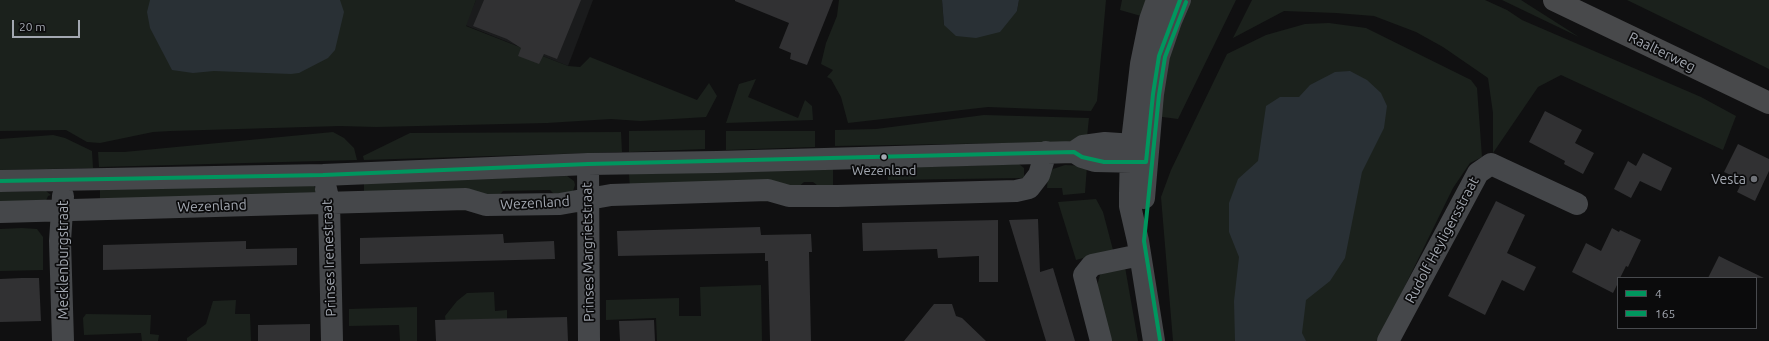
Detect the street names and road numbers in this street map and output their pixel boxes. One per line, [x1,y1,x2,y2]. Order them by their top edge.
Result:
street label: Raalterweg [1626,29,1698,75]
street label: Rudolf Heyligersstraat [1402,174,1482,306]
street label: Prinses Margrietstraat [578,182,598,322]
street label: Wezenland [500,193,570,213]
street label: Wezenland [177,196,247,216]
street label: Prinses Irenestraat [319,199,339,317]
street label: Mecklenburgstraat [55,200,71,320]

